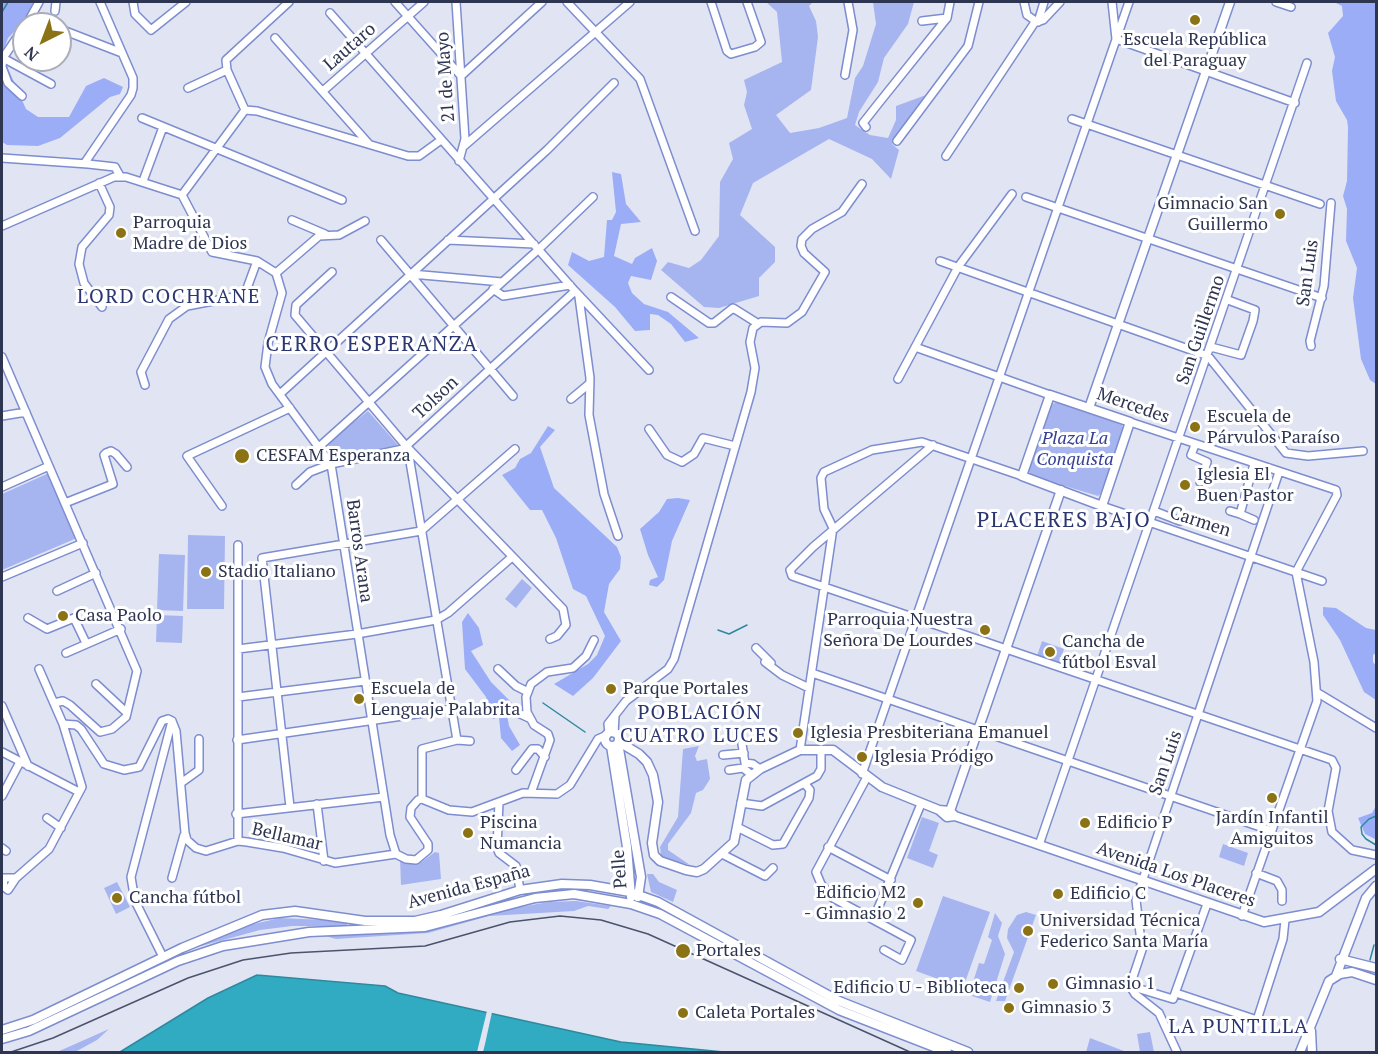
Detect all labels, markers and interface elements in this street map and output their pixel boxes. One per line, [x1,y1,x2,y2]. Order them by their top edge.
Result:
north arrow [12,12,72,72]
marker: Escuela República del Paraguay [1188,13,1202,27]
street label: Lautaro [320,19,380,75]
place label: Escuela República del Paraguay [1123,29,1267,72]
street label: 21 de Mayo [432,31,460,123]
text: N [19,42,43,66]
place label: Gimnacio San Guillermo [1157,193,1268,236]
marker: Gimnacio San Guillermo [1273,207,1287,221]
place label: Parroquia Madre de Dios [133,212,247,254]
marker: Parroquia Madre de Dios [114,226,128,240]
street label: San Luis [1293,238,1323,308]
street label: San Guillermo [1172,272,1230,388]
district label: LORD COCHRANE [77,285,261,309]
district label: CERRO ESPERANZA [265,332,479,358]
street label: Tolson [409,372,463,424]
street label: Mercedes [1094,383,1172,429]
place label: Escuela de Párvulos Paraíso [1207,406,1340,448]
marker: Escuela de Párvulos Paraíso [1188,420,1202,434]
park label: Plaza La Conquista [1036,428,1114,470]
place label: CESFAM Esperanza [256,445,411,467]
marker: CESFAM Esperanza [233,447,251,465]
place label: Iglesia El Buen Pastor [1197,464,1294,506]
marker: Iglesia El Buen Pastor [1178,478,1192,492]
street label: Barros Arana [341,498,377,604]
street label: Carmen [1167,502,1233,542]
district label: PLACERES BAJO [977,508,1151,534]
place label: Stadio Italiano [218,561,336,583]
marker: Stadio Italiano [199,565,213,579]
place label: Casa Paolo [75,605,162,627]
marker: Casa Paolo [56,609,70,623]
place label: Parroquia Nuestra Señora De Lourdes [823,609,973,652]
marker: Parroquia Nuestra Señora De Lourdes [978,623,992,637]
place label: Cancha de fútbol Esval [1062,631,1157,674]
marker: Cancha de fútbol Esval [1043,645,1057,659]
place label: Escuela de Lenguaje Palabrita [371,678,520,720]
place label: Parque Portales [623,678,748,700]
marker: Parque Portales [604,682,618,696]
marker: Escuela de Lenguaje Palabrita [352,692,366,706]
district label: POBLACIÓN CUATRO LUCES [620,701,780,748]
place label: Iglesia Presbiteriana Emanuel [810,722,1049,744]
marker: Iglesia Presbiteriana Emanuel [791,726,805,740]
street label: San Luis [1145,728,1187,798]
place label: Iglesia Pródigo [874,746,993,768]
marker: Iglesia Pródigo [855,750,869,764]
marker: Jardín Infantil Amiguitos [1265,791,1279,805]
place label: Jardín Infantil Amiguitos [1215,807,1329,850]
place label: Piscina Numancia [480,812,562,854]
place label: Edificio P [1097,812,1173,834]
marker: Edificio P [1078,816,1092,830]
street label: Bellamar [250,818,324,856]
marker: Piscina Numancia [461,826,475,840]
street label: Avenida Los Placeres [1094,838,1258,912]
street label: Pelle [608,849,632,889]
street label: Avenida España [405,860,533,914]
place label: Edificio M2 - Gimnasio 2 [804,882,906,924]
place label: Edificio C [1070,883,1146,905]
place label: Cancha fútbol [129,887,241,909]
marker: Edificio C [1051,887,1065,901]
marker: Cancha fútbol [110,891,124,905]
marker: Edificio M2 - Gimnasio 2 [911,896,925,910]
place label: Universidad Técnica Federico Santa María [1040,910,1208,952]
marker: Universidad Técnica Federico Santa María [1021,924,1035,938]
place label: Portales [696,940,761,962]
marker: Portales [674,942,692,960]
place label: Gimnasio 1 [1065,973,1155,995]
place label: Edificio U - Biblioteca [834,977,1007,999]
marker: Gimnasio 1 [1046,977,1060,991]
marker: Edificio U - Biblioteca [1012,981,1026,995]
place label: Gimnasio 3 [1021,997,1111,1019]
marker: Gimnasio 3 [1002,1001,1016,1015]
place label: Caleta Portales [695,1002,815,1024]
marker: Caleta Portales [676,1006,690,1020]
district label: LA PUNTILLA [1168,1015,1310,1039]

